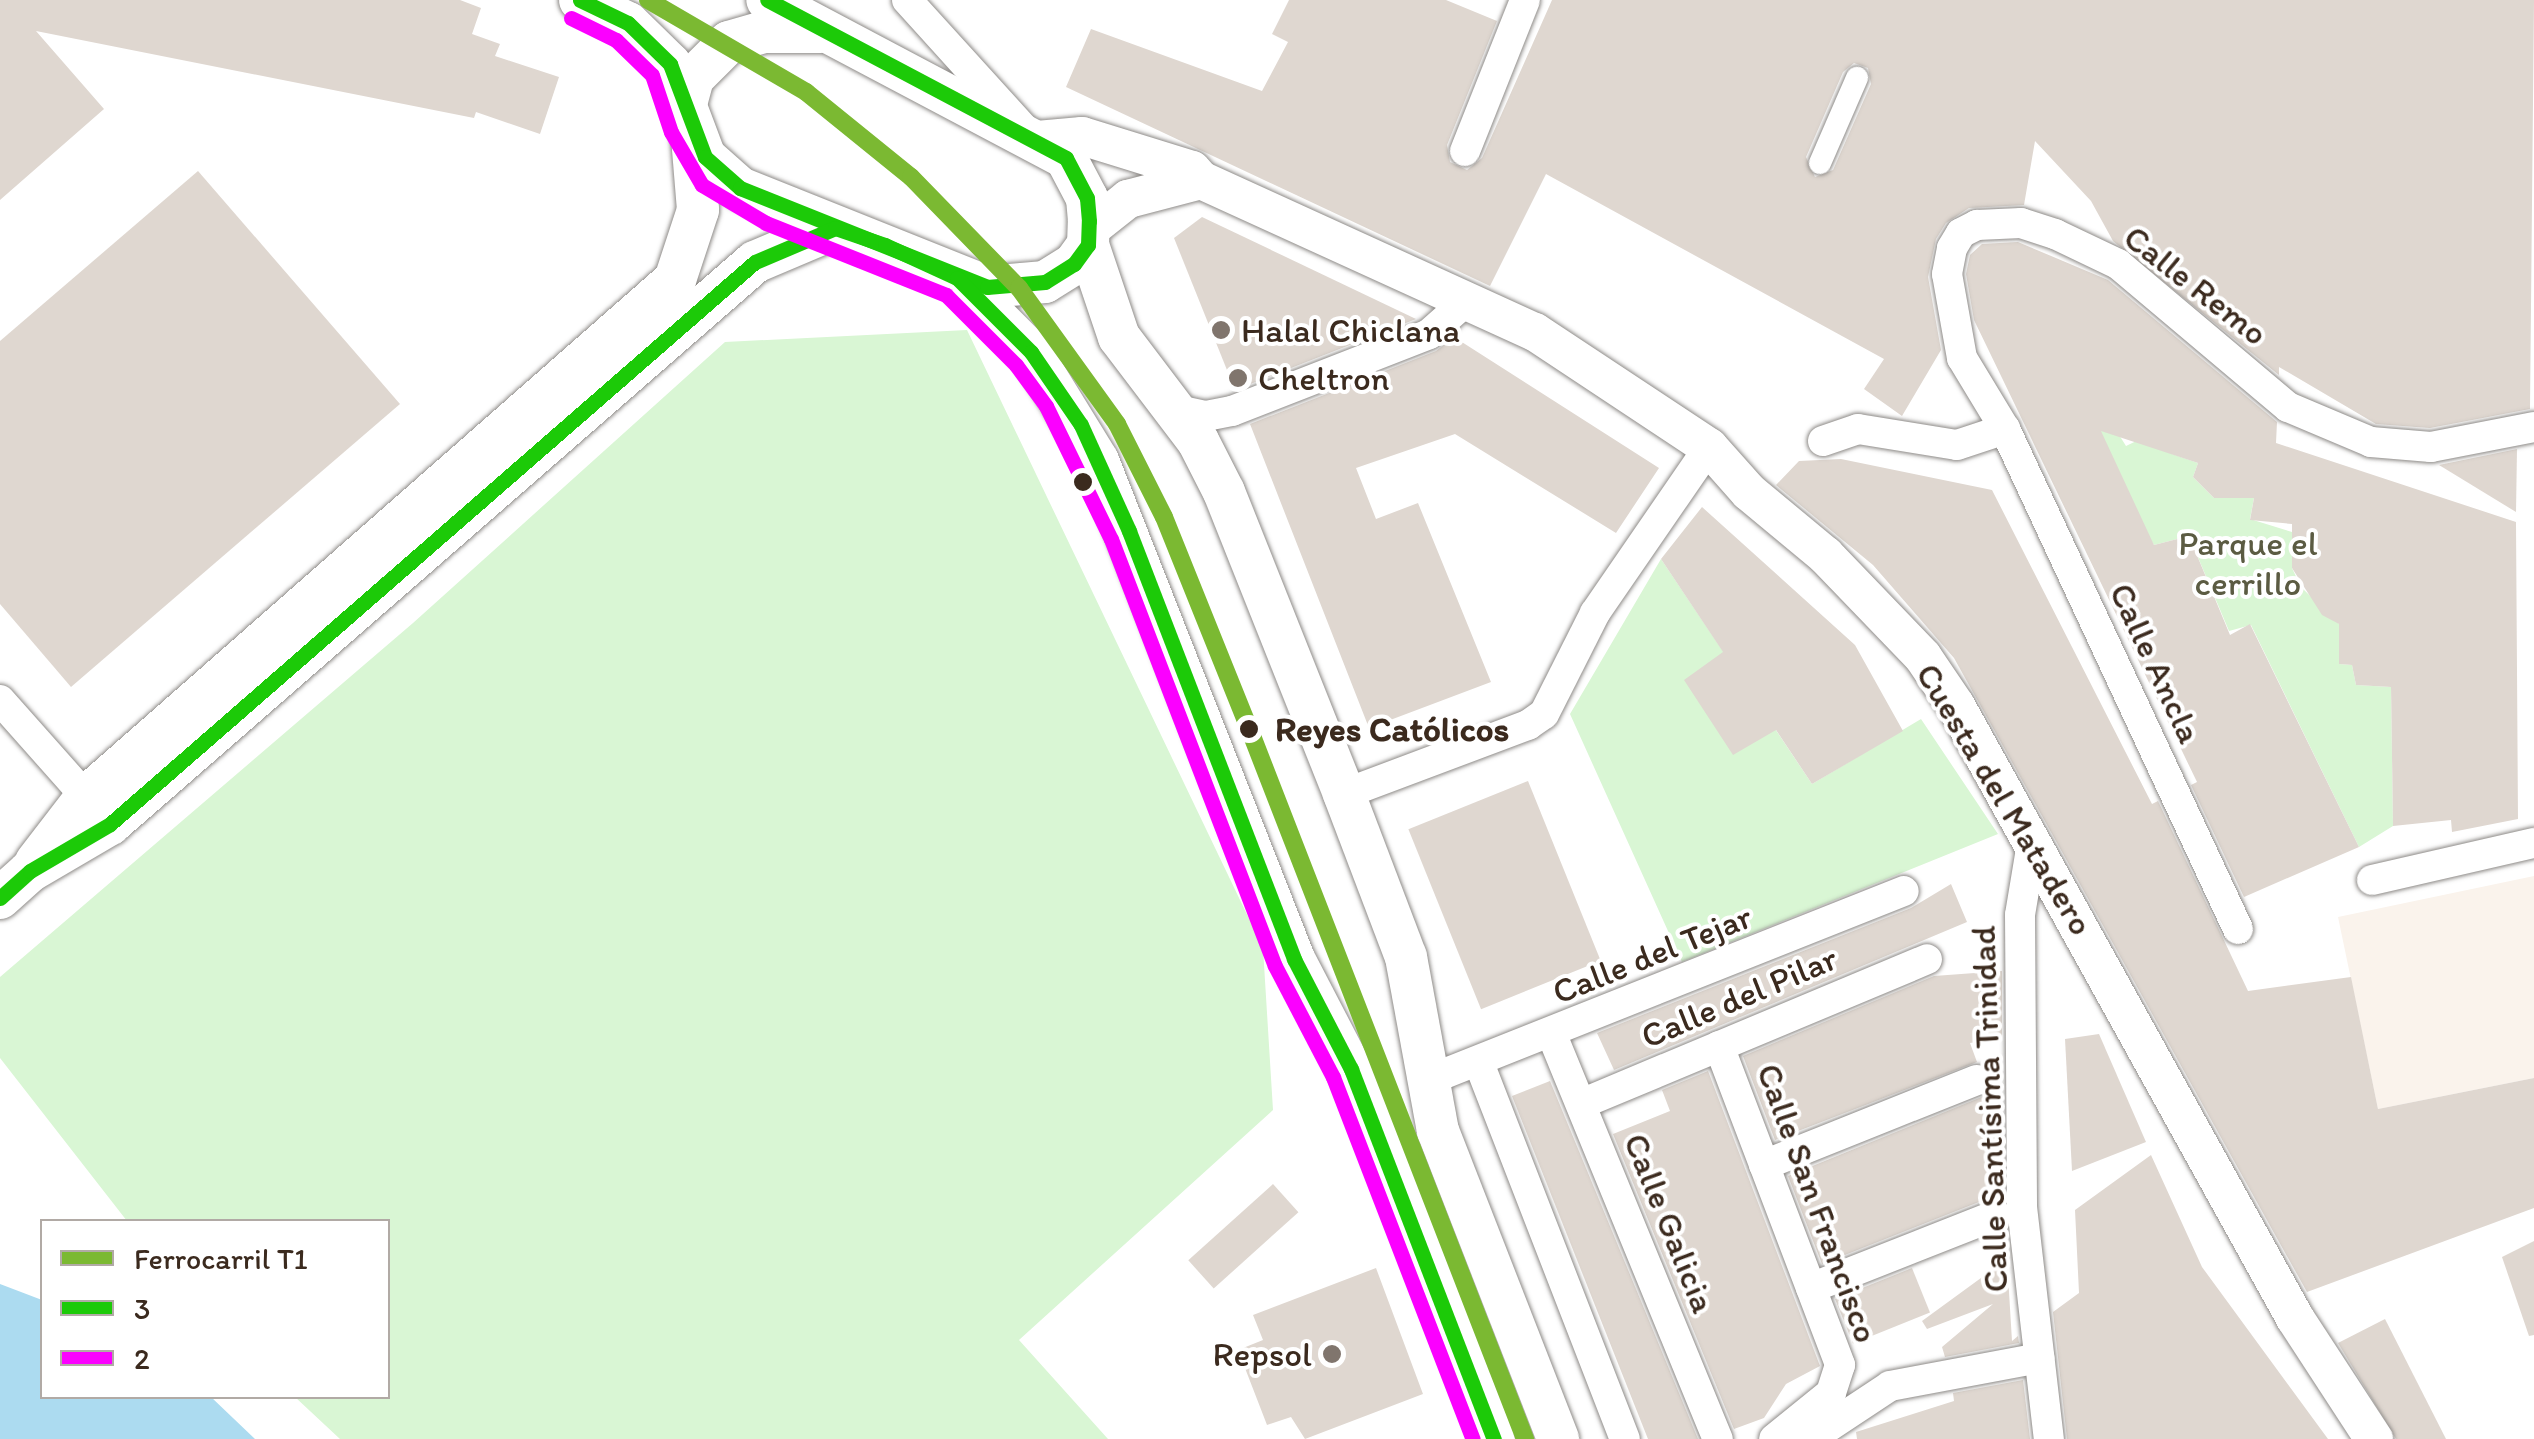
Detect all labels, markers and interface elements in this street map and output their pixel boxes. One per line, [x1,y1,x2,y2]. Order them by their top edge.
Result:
street label: Calle Remo [2116,216,2276,354]
place label: Halal Chiclana [1241,309,1460,351]
marker: Halal Chiclana [1210,319,1232,341]
place label: Cheltron [1258,357,1389,399]
marker: Cheltron [1227,367,1249,389]
unlabelled marker [1073,472,1093,492]
park label: Parque el cerrillo [2178,522,2318,604]
street label: Calle Ancla [2101,577,2211,749]
street label: Cuesta del Matadero [1907,655,2103,943]
place label: Reyes Católicos [1275,708,1509,750]
marker: Reyes Católicos [1232,712,1266,746]
street label: Calle del Tejar [1547,895,1757,1013]
street label: Calle Santísima Trinidad [1962,924,2016,1294]
street label: Calle del Pilar [1635,937,1843,1057]
street label: Calle San Francisco [1748,1058,1888,1348]
street label: Calle Galicia [1615,1127,1725,1319]
legend [40,1219,390,1399]
text: Ferrocarril T1 [134,1240,308,1277]
text: 3 [134,1290,150,1327]
place label: Repsol [1213,1333,1312,1375]
text: 2 [134,1340,150,1377]
marker: Repsol [1321,1343,1343,1365]

